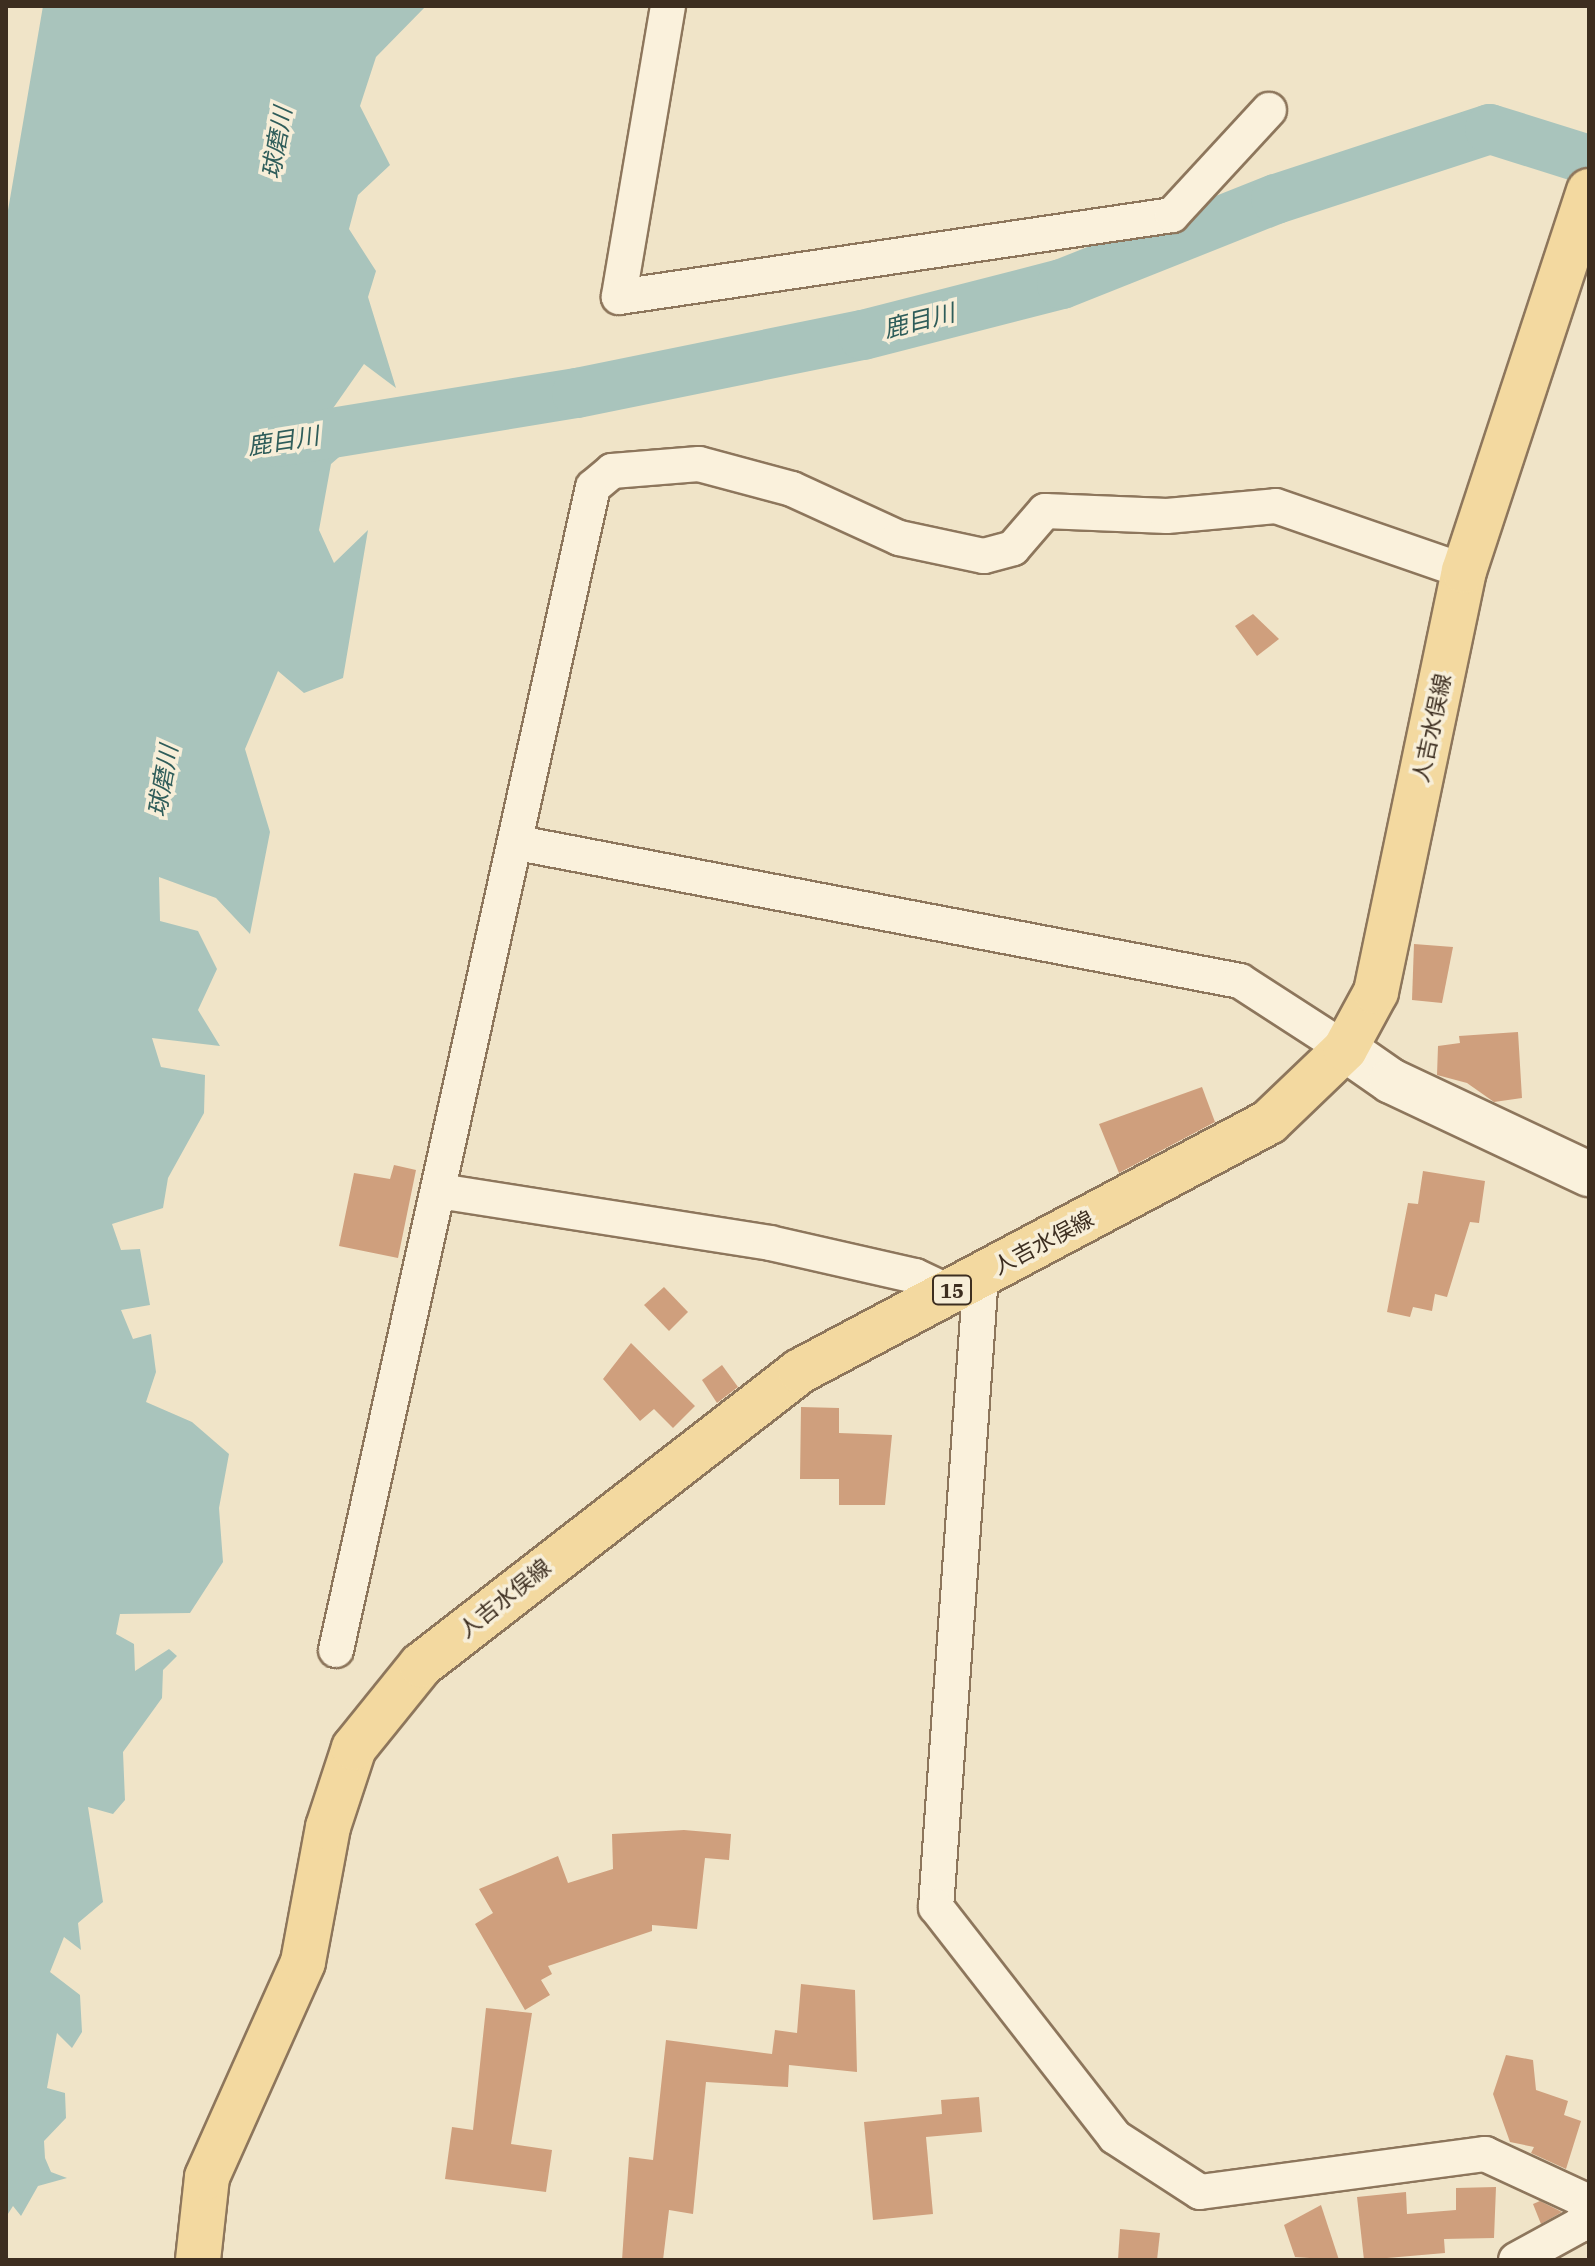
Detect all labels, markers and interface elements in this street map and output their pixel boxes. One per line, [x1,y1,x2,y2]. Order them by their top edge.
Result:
water label: 球磨川 [257,105,297,181]
water label: 鹿目川 [881,298,957,344]
water label: 鹿目川 [245,421,321,461]
street label: 人吉水俣線 [1407,671,1455,785]
water label: 球磨川 [143,743,183,819]
street label: 人吉水俣線 [988,1205,1098,1279]
road number: 15 [932,1274,972,1306]
street label: 人吉水俣線 [453,1553,555,1643]

